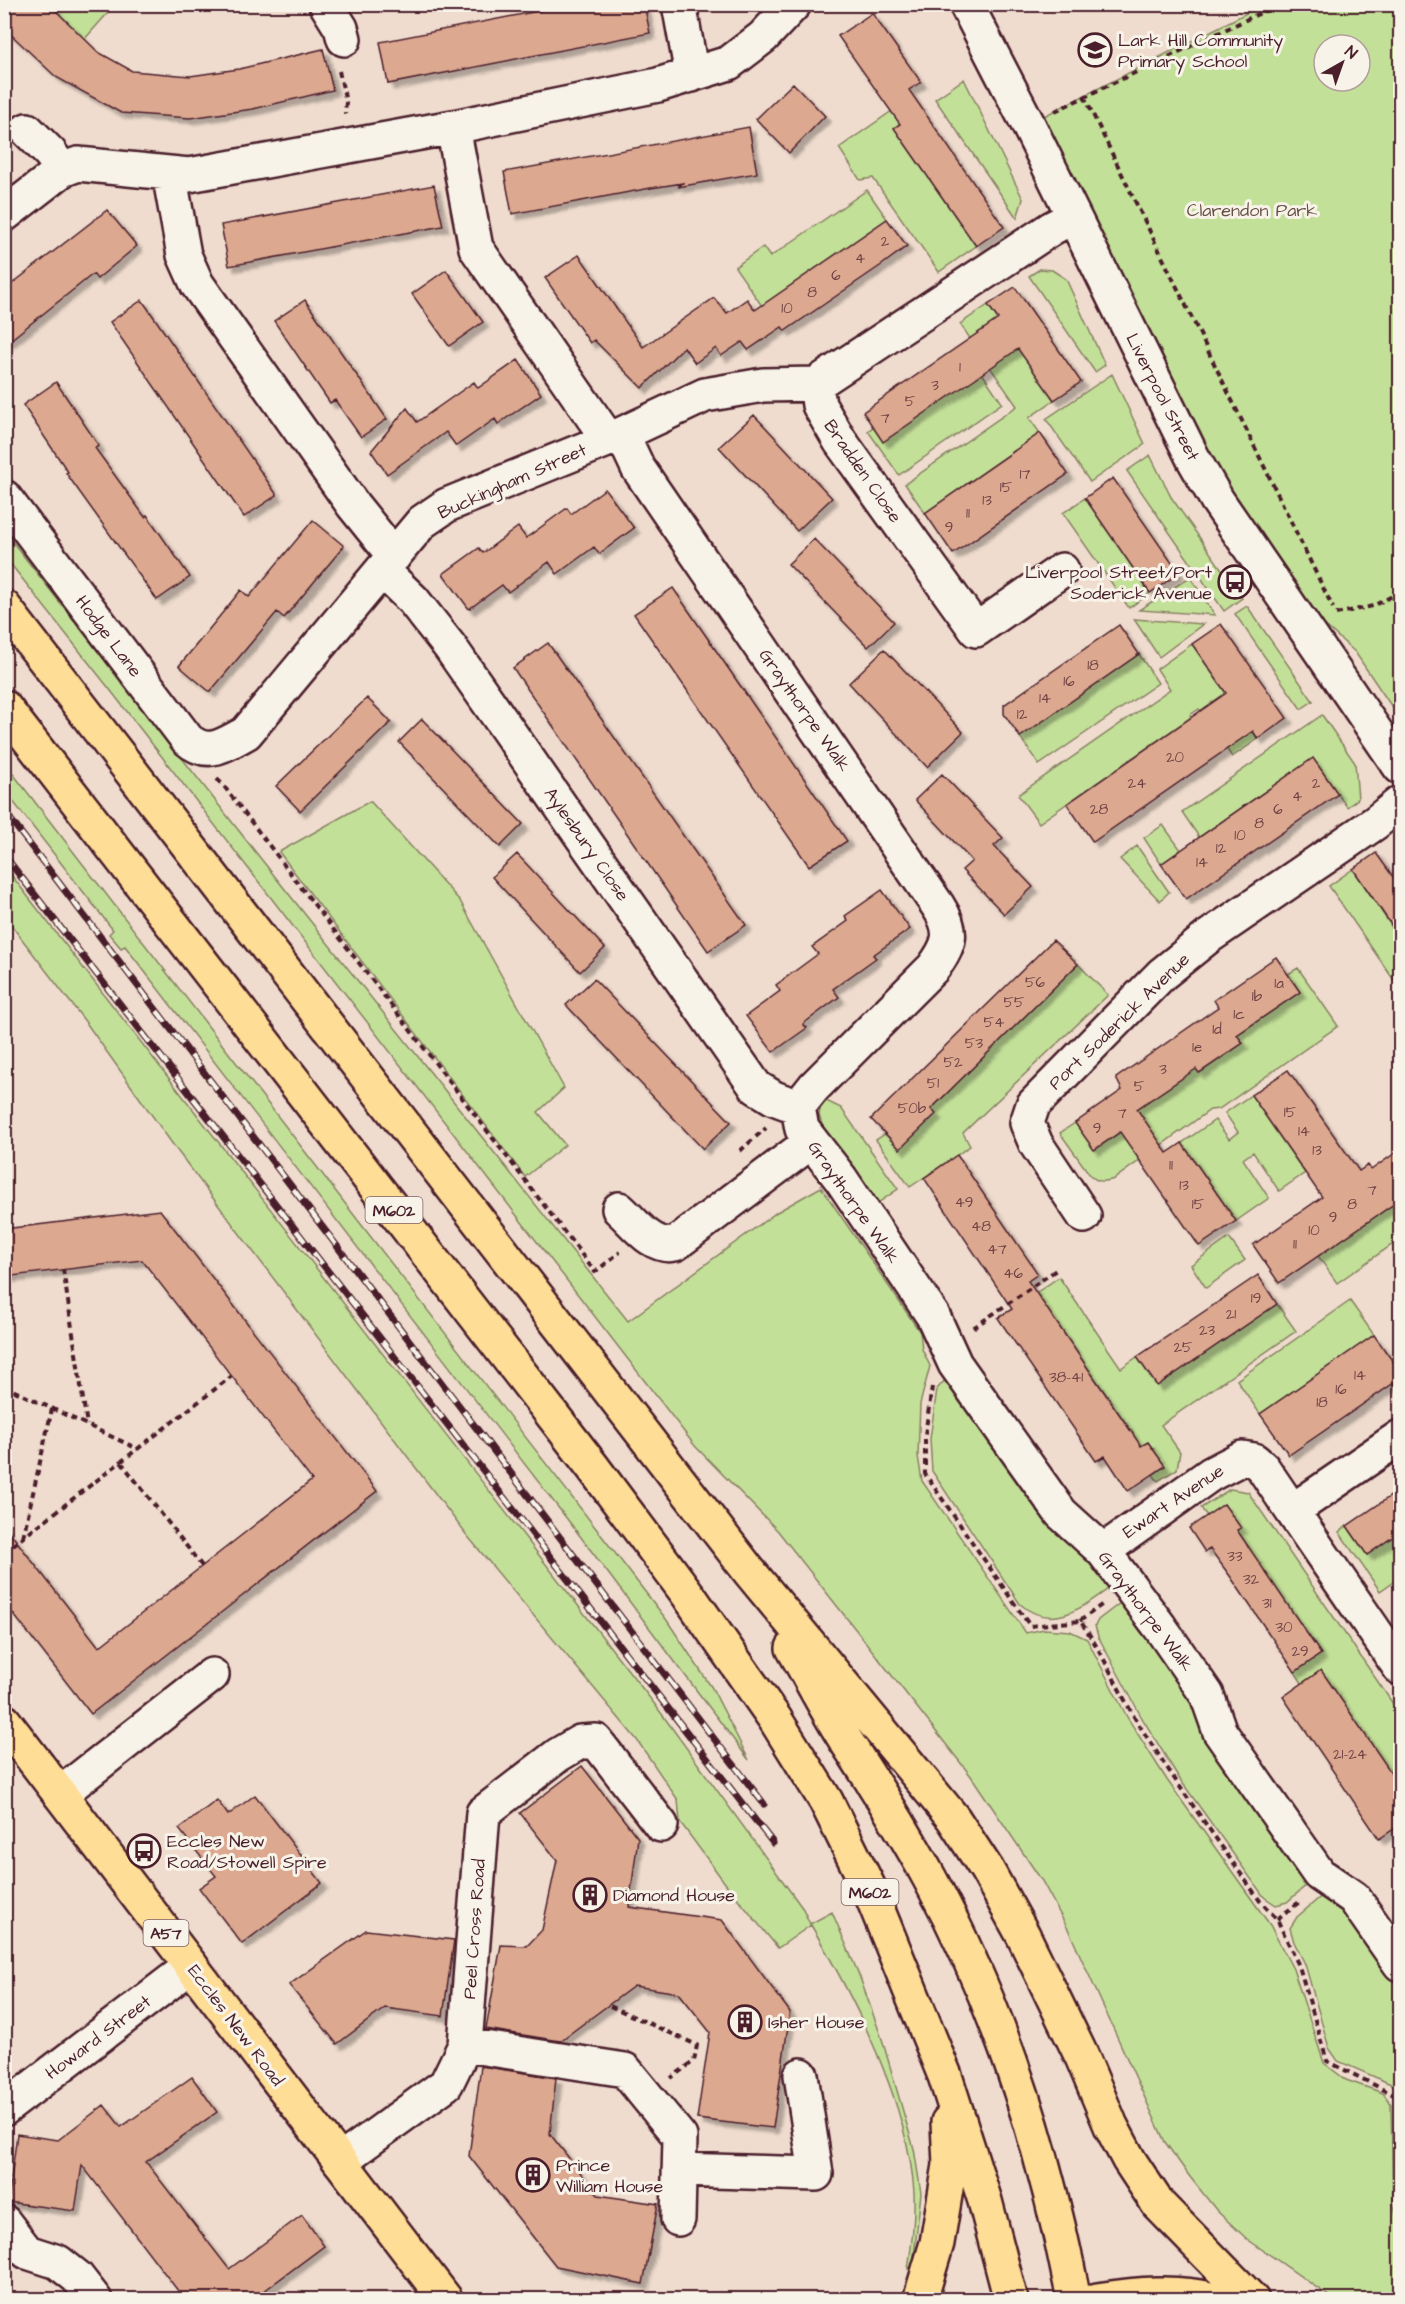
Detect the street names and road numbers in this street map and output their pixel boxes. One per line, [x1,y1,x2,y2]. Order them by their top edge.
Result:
street label: Liverpool Street [1120,329,1206,466]
street label: Bradden Close [818,415,908,528]
street label: Buckingham Street [434,437,592,526]
street label: Hodge Lane [69,590,148,683]
street label: Graythorpe Walk [752,644,856,777]
street label: Aylesbury Close [537,782,635,907]
street label: Port Soderick Avenue [1043,947,1196,1095]
street label: Graythorpe Walk [801,1136,905,1269]
road number: M602 [366,1197,422,1223]
street label: Ewart Avenue [1118,1458,1229,1545]
street label: Graythorpe Walk [1091,1546,1199,1677]
street label: Peel Cross Road [457,1858,492,2000]
road number: M602 [842,1879,898,1905]
road number: A57 [144,1920,188,1946]
street label: Eccles New Road [182,1959,290,2091]
street label: Howard Street [40,1989,157,2085]

